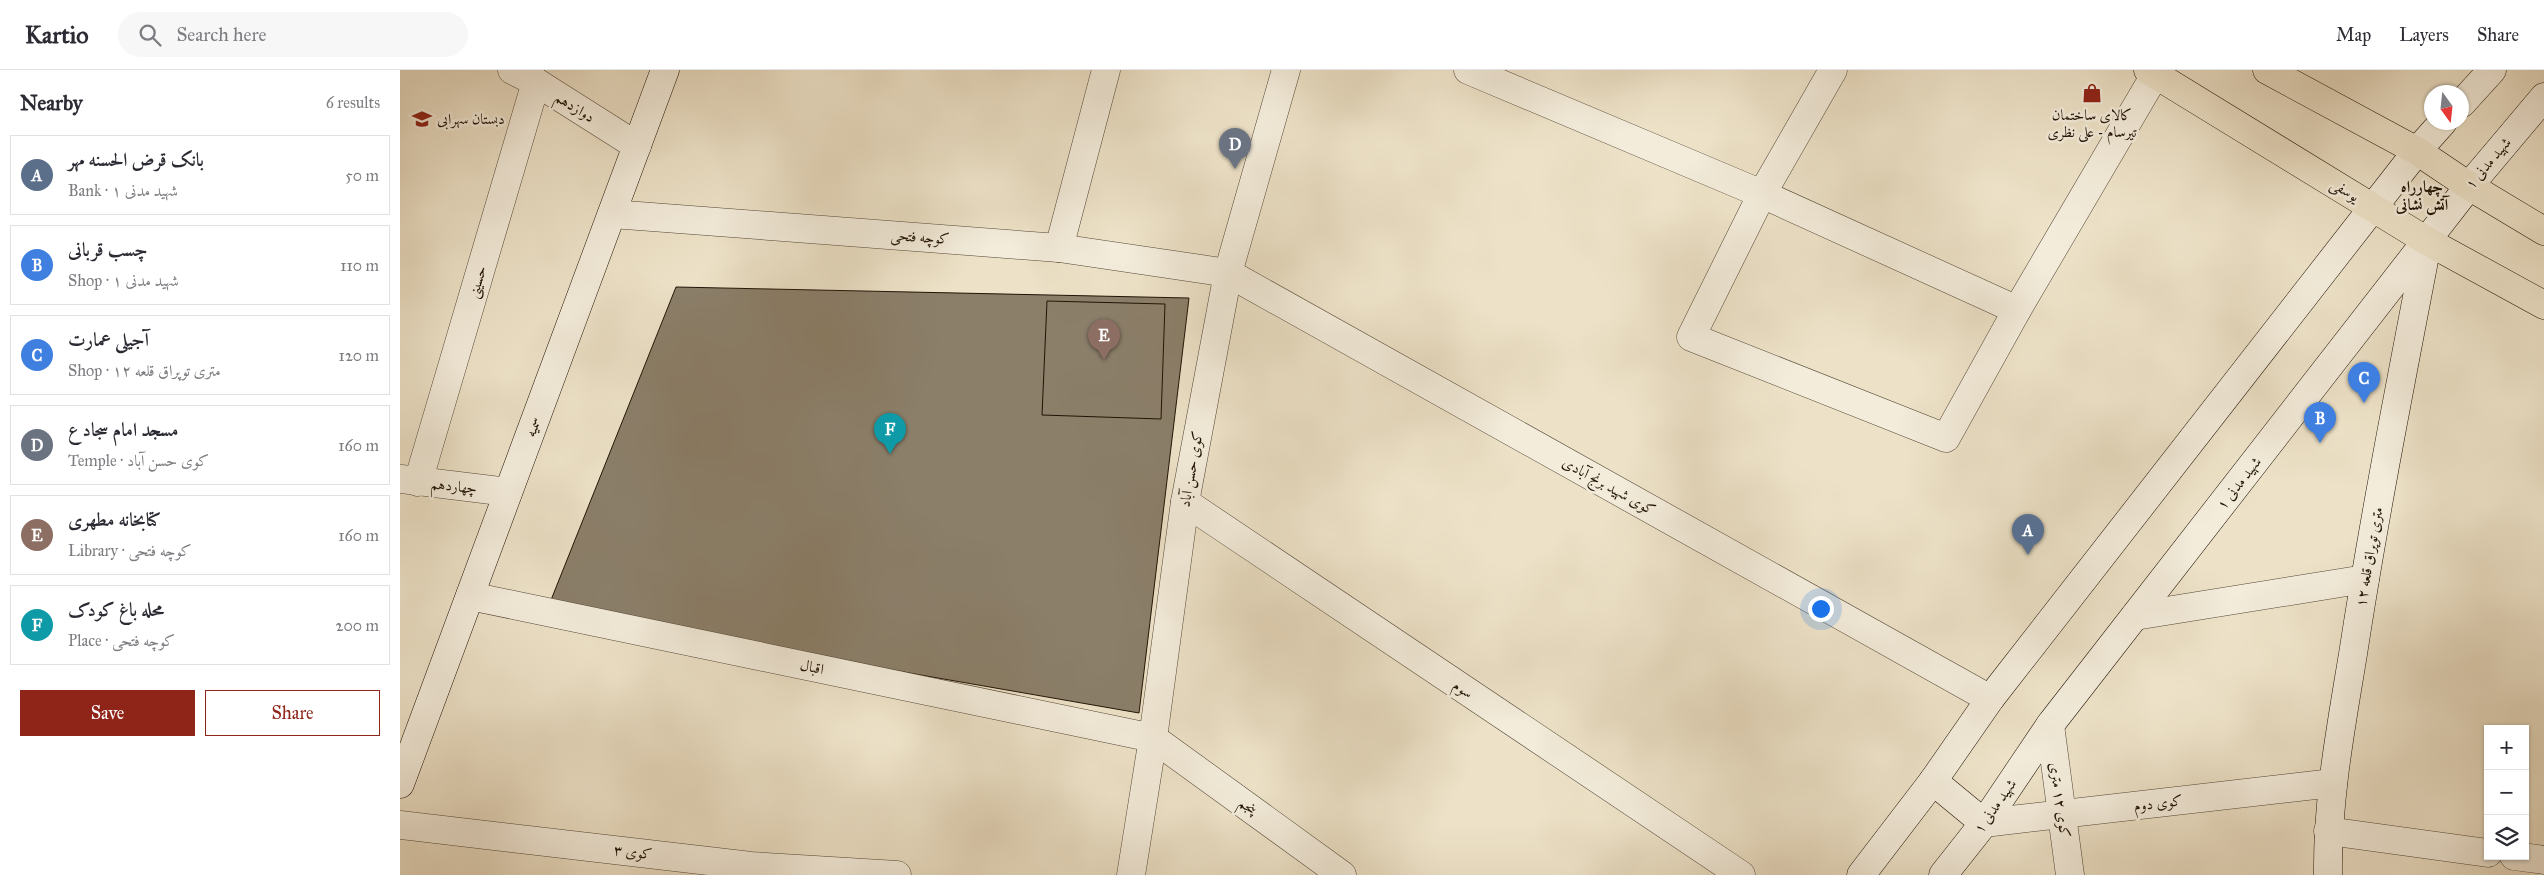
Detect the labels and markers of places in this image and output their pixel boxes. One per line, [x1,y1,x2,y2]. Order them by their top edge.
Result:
shop icon: کالای ساختمان تیرسام - علی نظری [2081,82,2103,104]
place label: کالای ساختمان تیرسام - علی نظری [2047,106,2137,145]
school or university icon: دبستان سهرابی [411,108,433,130]
place label: دبستان سهرابی [437,110,505,130]
pin: D [1219,128,1251,169]
pin: E [1088,319,1120,360]
pin: C [2348,362,2380,403]
pin: B [2304,402,2336,443]
pin: F [874,413,906,454]
pin: A [2012,514,2044,555]

